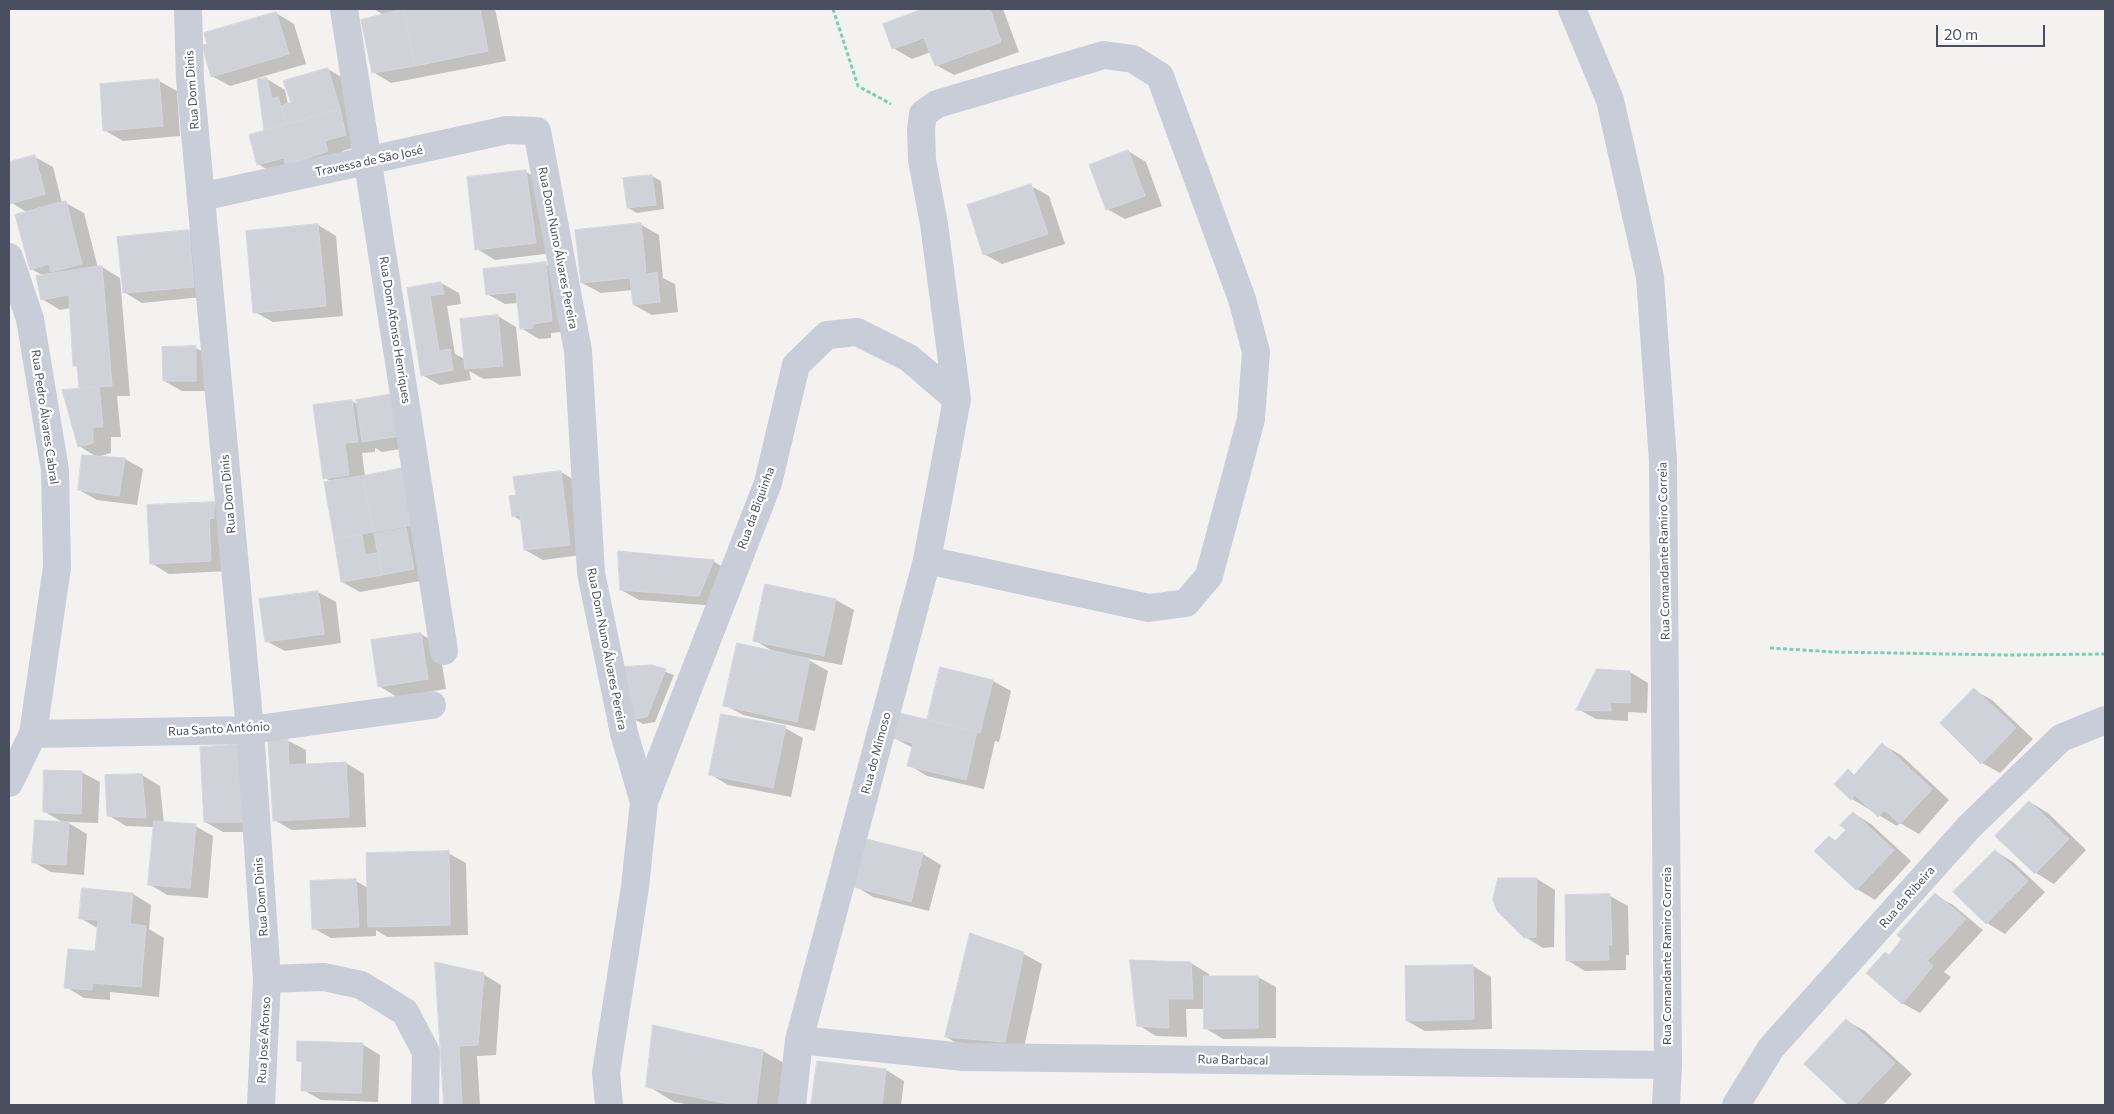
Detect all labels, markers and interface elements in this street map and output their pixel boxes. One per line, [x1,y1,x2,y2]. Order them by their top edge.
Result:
scale bar [1939,15,2048,47]
text: 20 m [1944,25,1978,43]
street label: Rua Dom Dinis [182,50,202,130]
street label: Travessa de São José [314,143,424,179]
street label: Rua Dom Nuno Álvares Pereira [535,166,581,330]
street label: Rua Dom Afonso Henriques [376,255,414,405]
street label: Rua Pedro Álvares Cabral [28,349,62,485]
street label: Rua Dom Dinis [217,454,239,534]
street label: Rua Comandante Ramiro Correia [1655,462,1673,640]
street label: Rua da Biquinha [734,465,778,551]
street label: Rua Dom Nuno Álvares Pereira [584,567,630,731]
street label: Rua do Mimoso [858,710,894,796]
street label: Rua Santo António [168,719,270,739]
street label: Rua Dom Dinis [251,857,271,937]
street label: Rua da Ribeira [1876,863,1938,931]
street label: Rua Comandante Ramiro Correia [1660,867,1674,1045]
street label: Rua José Afonso [255,996,273,1084]
street label: Rua Barbacal [1198,1052,1268,1068]

